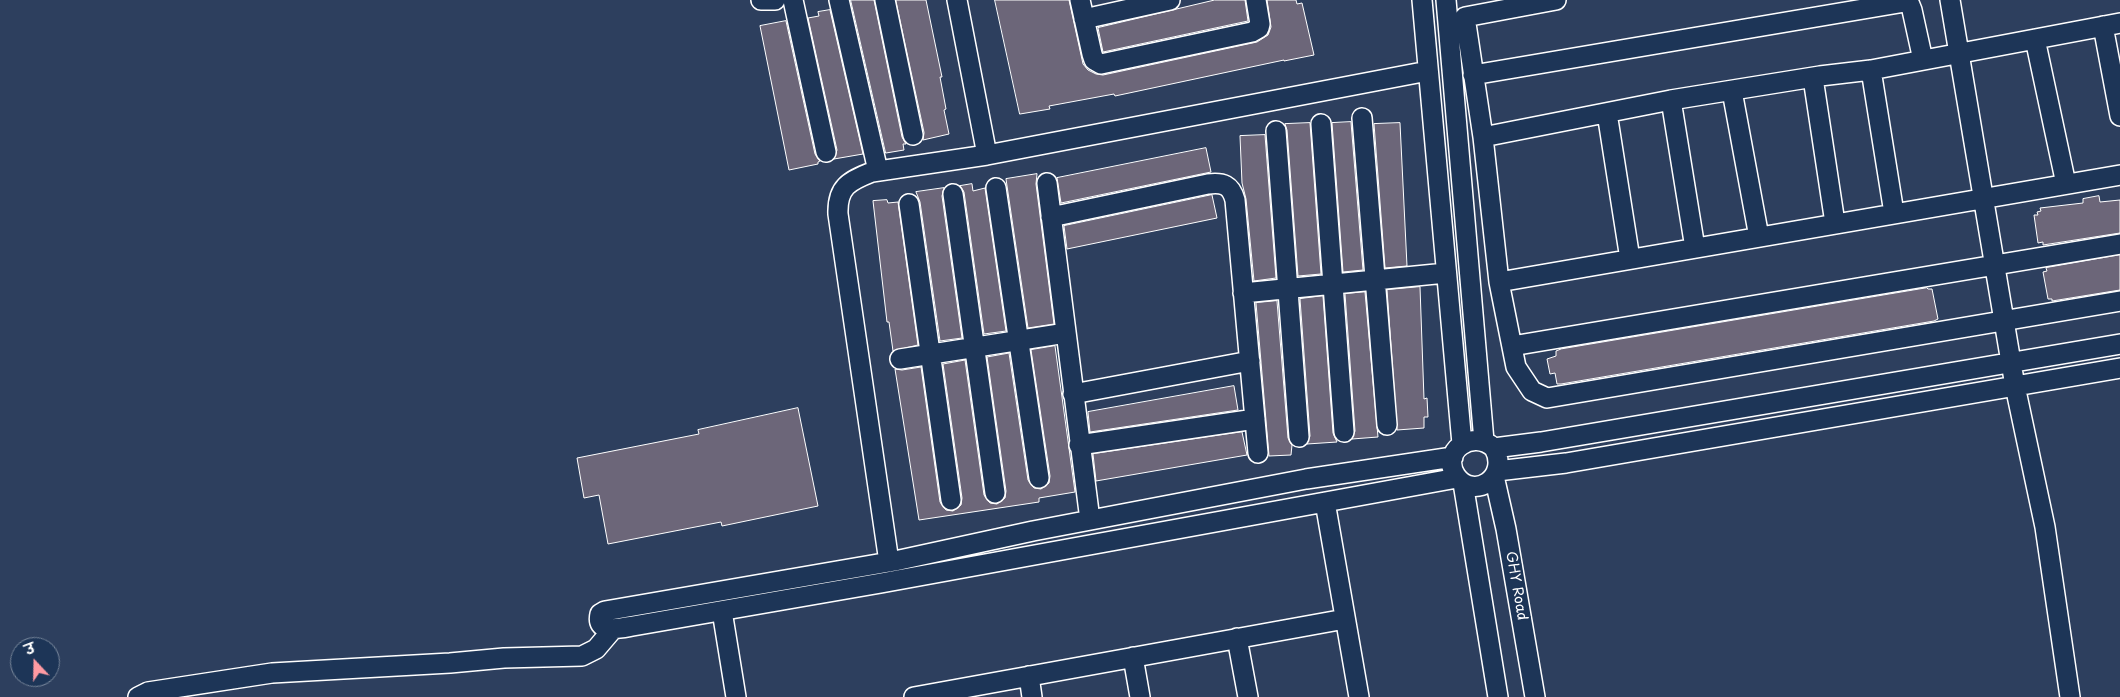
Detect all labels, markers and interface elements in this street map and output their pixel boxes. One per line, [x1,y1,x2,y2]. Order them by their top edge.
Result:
street label: GHY Road [1502,550,1530,622]
north arrow [10,637,60,687]
text: उ [22,637,38,660]

